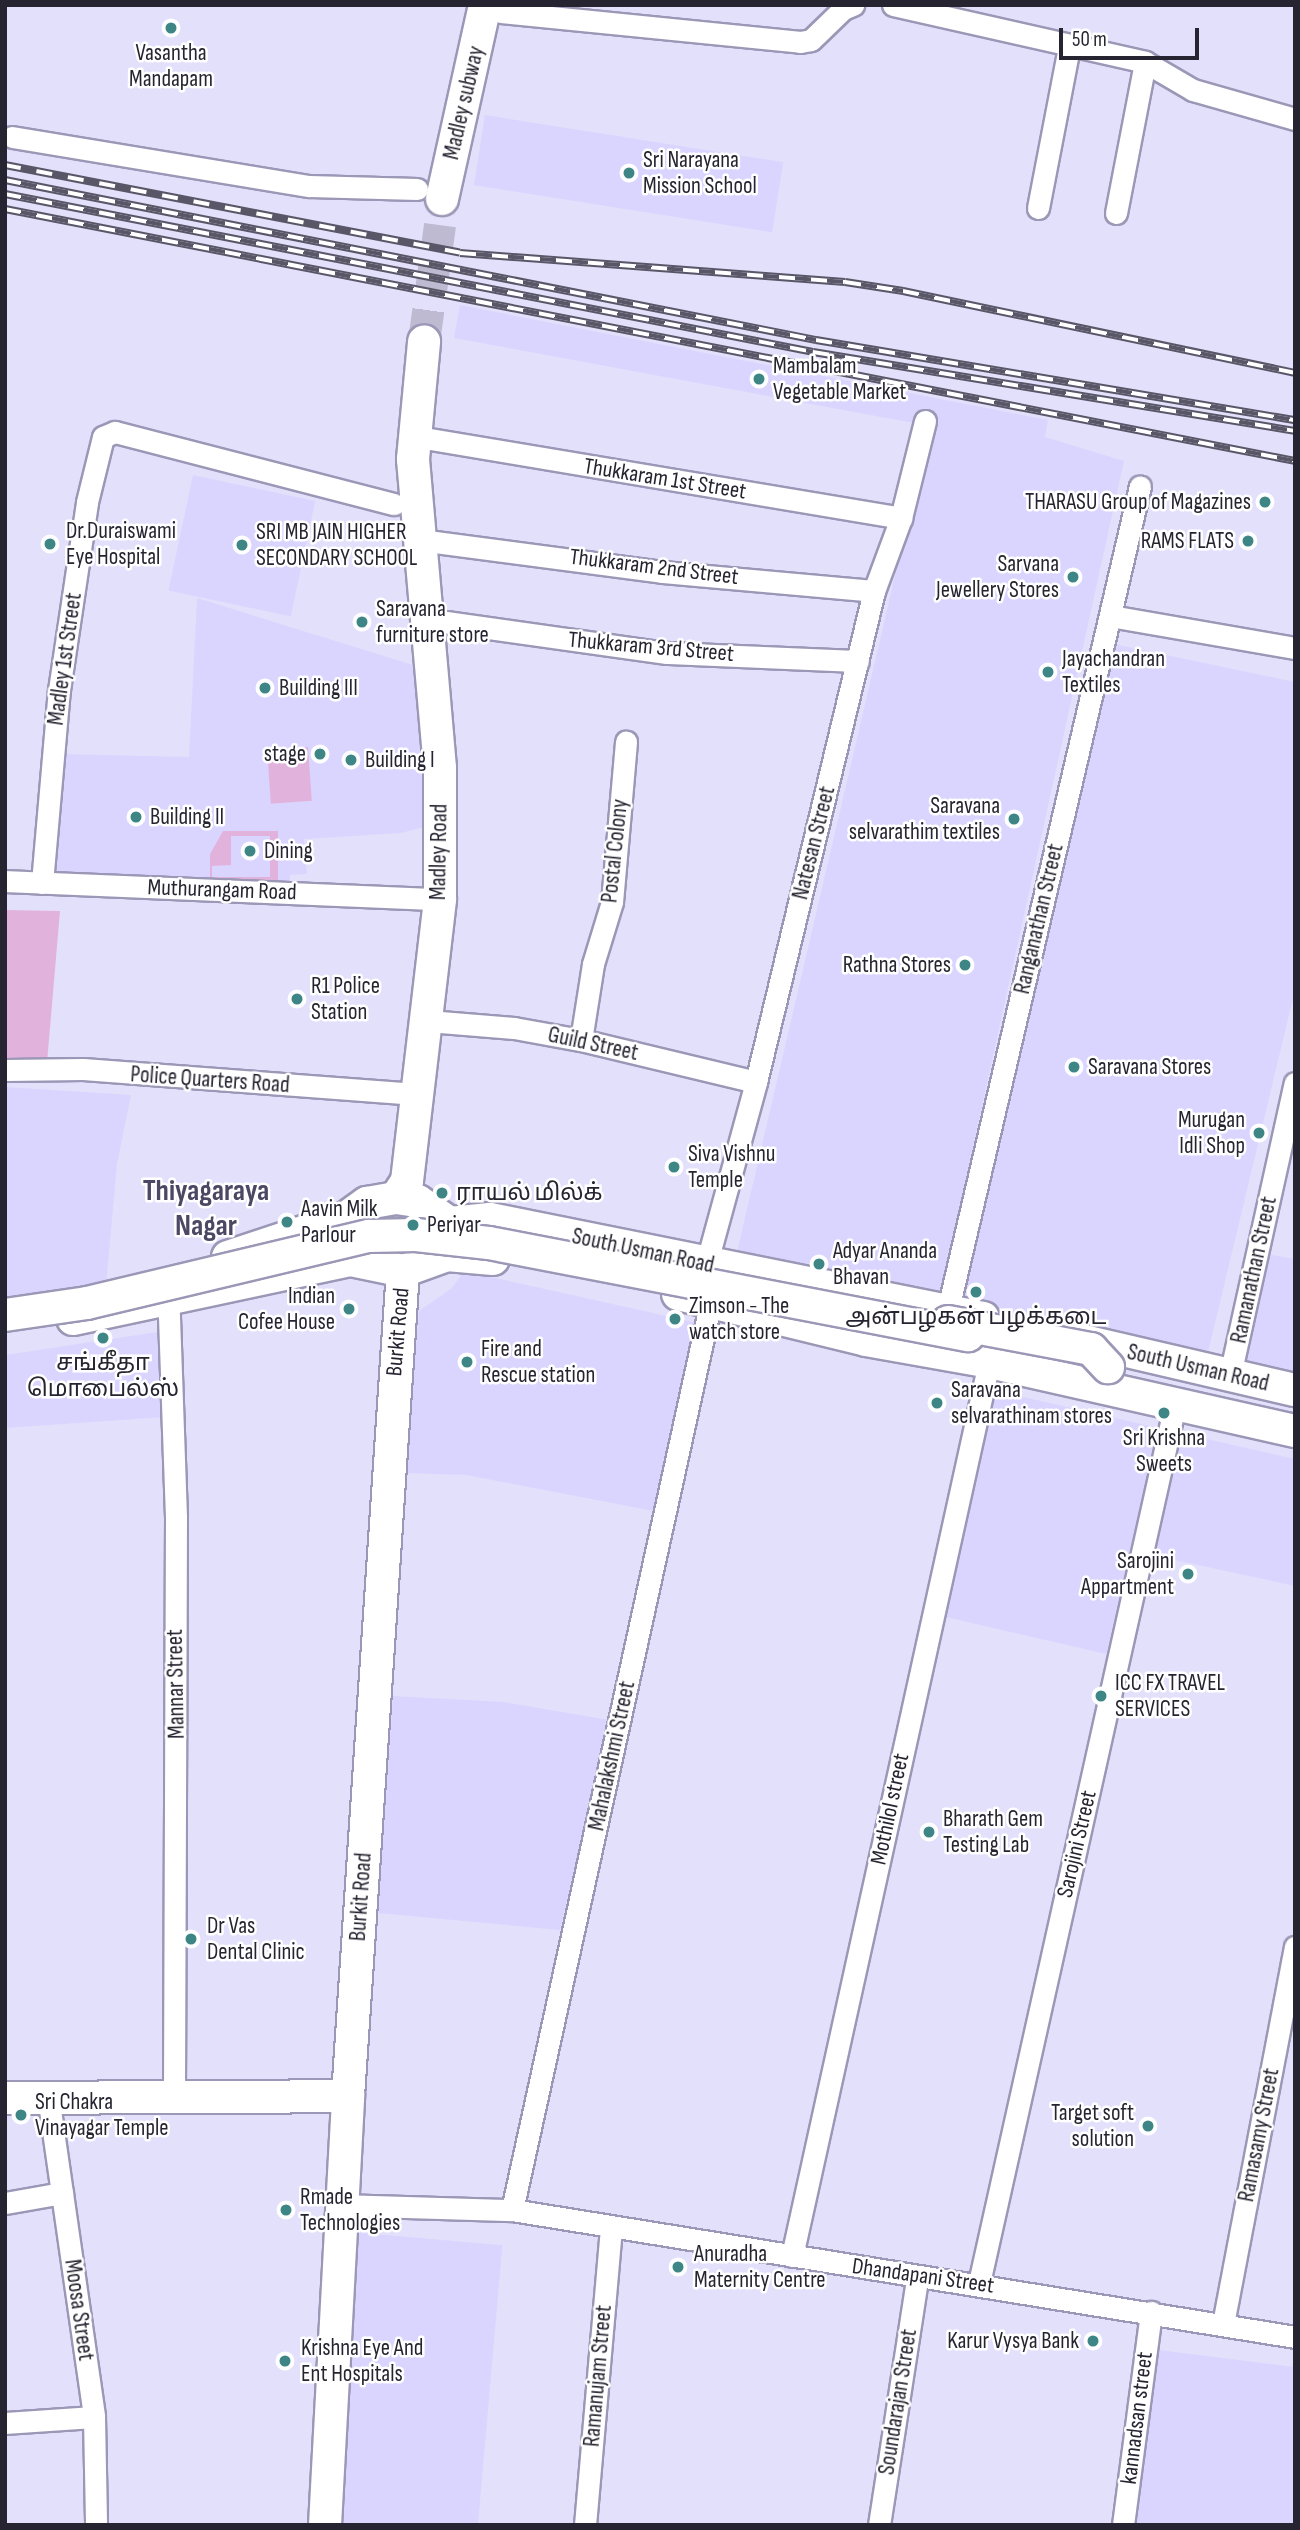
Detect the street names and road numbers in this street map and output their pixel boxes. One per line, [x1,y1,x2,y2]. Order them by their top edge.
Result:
street label: Madley subway [438,44,490,162]
street label: Thukkaram 1st Street [582,453,748,505]
street label: Thukkaram 2nd Street [568,543,740,591]
street label: Madley 1st Street [42,591,88,727]
street label: Thukkaram 3rd Street [567,626,735,668]
street label: Natesan Street [787,784,841,902]
street label: Postal Colony [596,798,634,904]
street label: Madley Road [424,804,454,900]
street label: Ranganathan Street [1008,841,1070,997]
street label: Muthurangam Road [147,874,297,906]
street label: Guild Street [545,1021,641,1067]
street label: Police Quarters Road [129,1061,291,1099]
street label: Ramanathan Street [1225,1194,1283,1346]
street label: South Usman Road [569,1222,717,1280]
street label: Burkit Road [380,1287,416,1377]
street label: South Usman Road [1124,1338,1272,1398]
street label: Mannar Street [161,1629,191,1739]
street label: Mahalakshmi Street [583,1679,641,1833]
street label: Mothilol street [865,1751,915,1867]
street label: Sarojini Street [1051,1788,1103,1900]
street label: Burkit Road [344,1852,378,1942]
street label: Ramasamy Street [1233,2066,1285,2204]
street label: Dhandapani Street [850,2252,996,2300]
street label: Moosa Street [58,2258,100,2362]
street label: Ramanujam Street [578,2304,618,2448]
street label: Soundarajan Street [873,2327,923,2477]
street label: kannadsan street [1115,2350,1159,2486]

